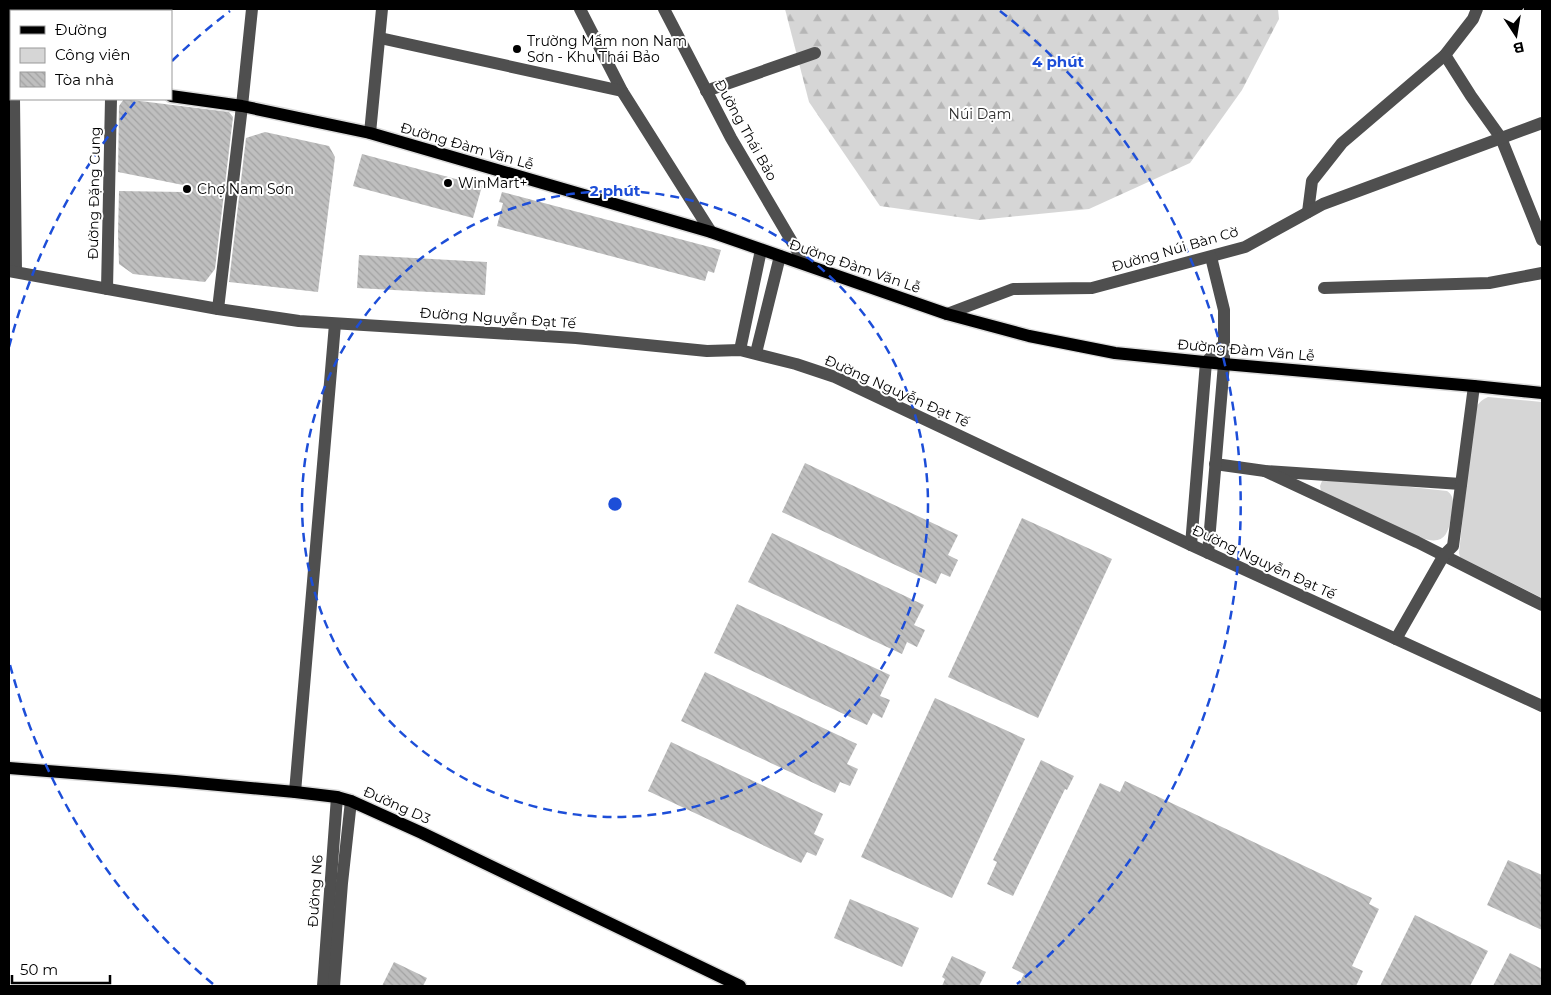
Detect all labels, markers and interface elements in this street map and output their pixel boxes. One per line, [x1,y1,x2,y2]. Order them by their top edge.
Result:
legend [10,10,172,100]
north arrow [1491,10,1541,60]
text: Đường [55,20,107,39]
place label: Trường Mầm non Nam Sơn - Khu Thái Bảo [527,32,687,66]
text: B [1511,38,1526,58]
marker: Trường Mầm non Nam Sơn - Khu Thái Bảo [511,43,523,55]
text: Công viên [55,45,130,64]
text: 4 phút [1032,52,1085,71]
text: Tòa nhà [55,70,114,89]
street label: Đường Thái Bảo [711,76,781,184]
park label: Núi Dạm [949,105,1011,123]
street label: Đường Đàm Văn Lễ [398,118,536,174]
street label: Đường Đặng Cung [84,126,104,260]
place label: WinMart+ [458,174,528,192]
marker: WinMart+ [442,177,454,189]
place label: Chợ Nam Sơn [197,180,294,198]
text: 2 phút [590,181,641,200]
marker: Chợ Nam Sơn [181,183,193,195]
street label: Đường Núi Bàn Cờ [1110,222,1241,276]
street label: Đường Đàm Văn Lễ [787,235,923,297]
street label: Đường Nguyễn Đạt Tế [419,304,577,332]
street label: Đường Đàm Văn Lễ [1177,335,1315,365]
street label: Đường Nguyễn Đạt Tế [822,351,973,431]
centre of rings [606,495,624,513]
street label: Đường Nguyễn Đạt Tế [1189,521,1339,603]
street label: Đường D3 [361,782,433,828]
street label: Đường N6 [304,854,327,928]
scale bar [12,952,110,984]
text: 50 m [20,960,58,979]

